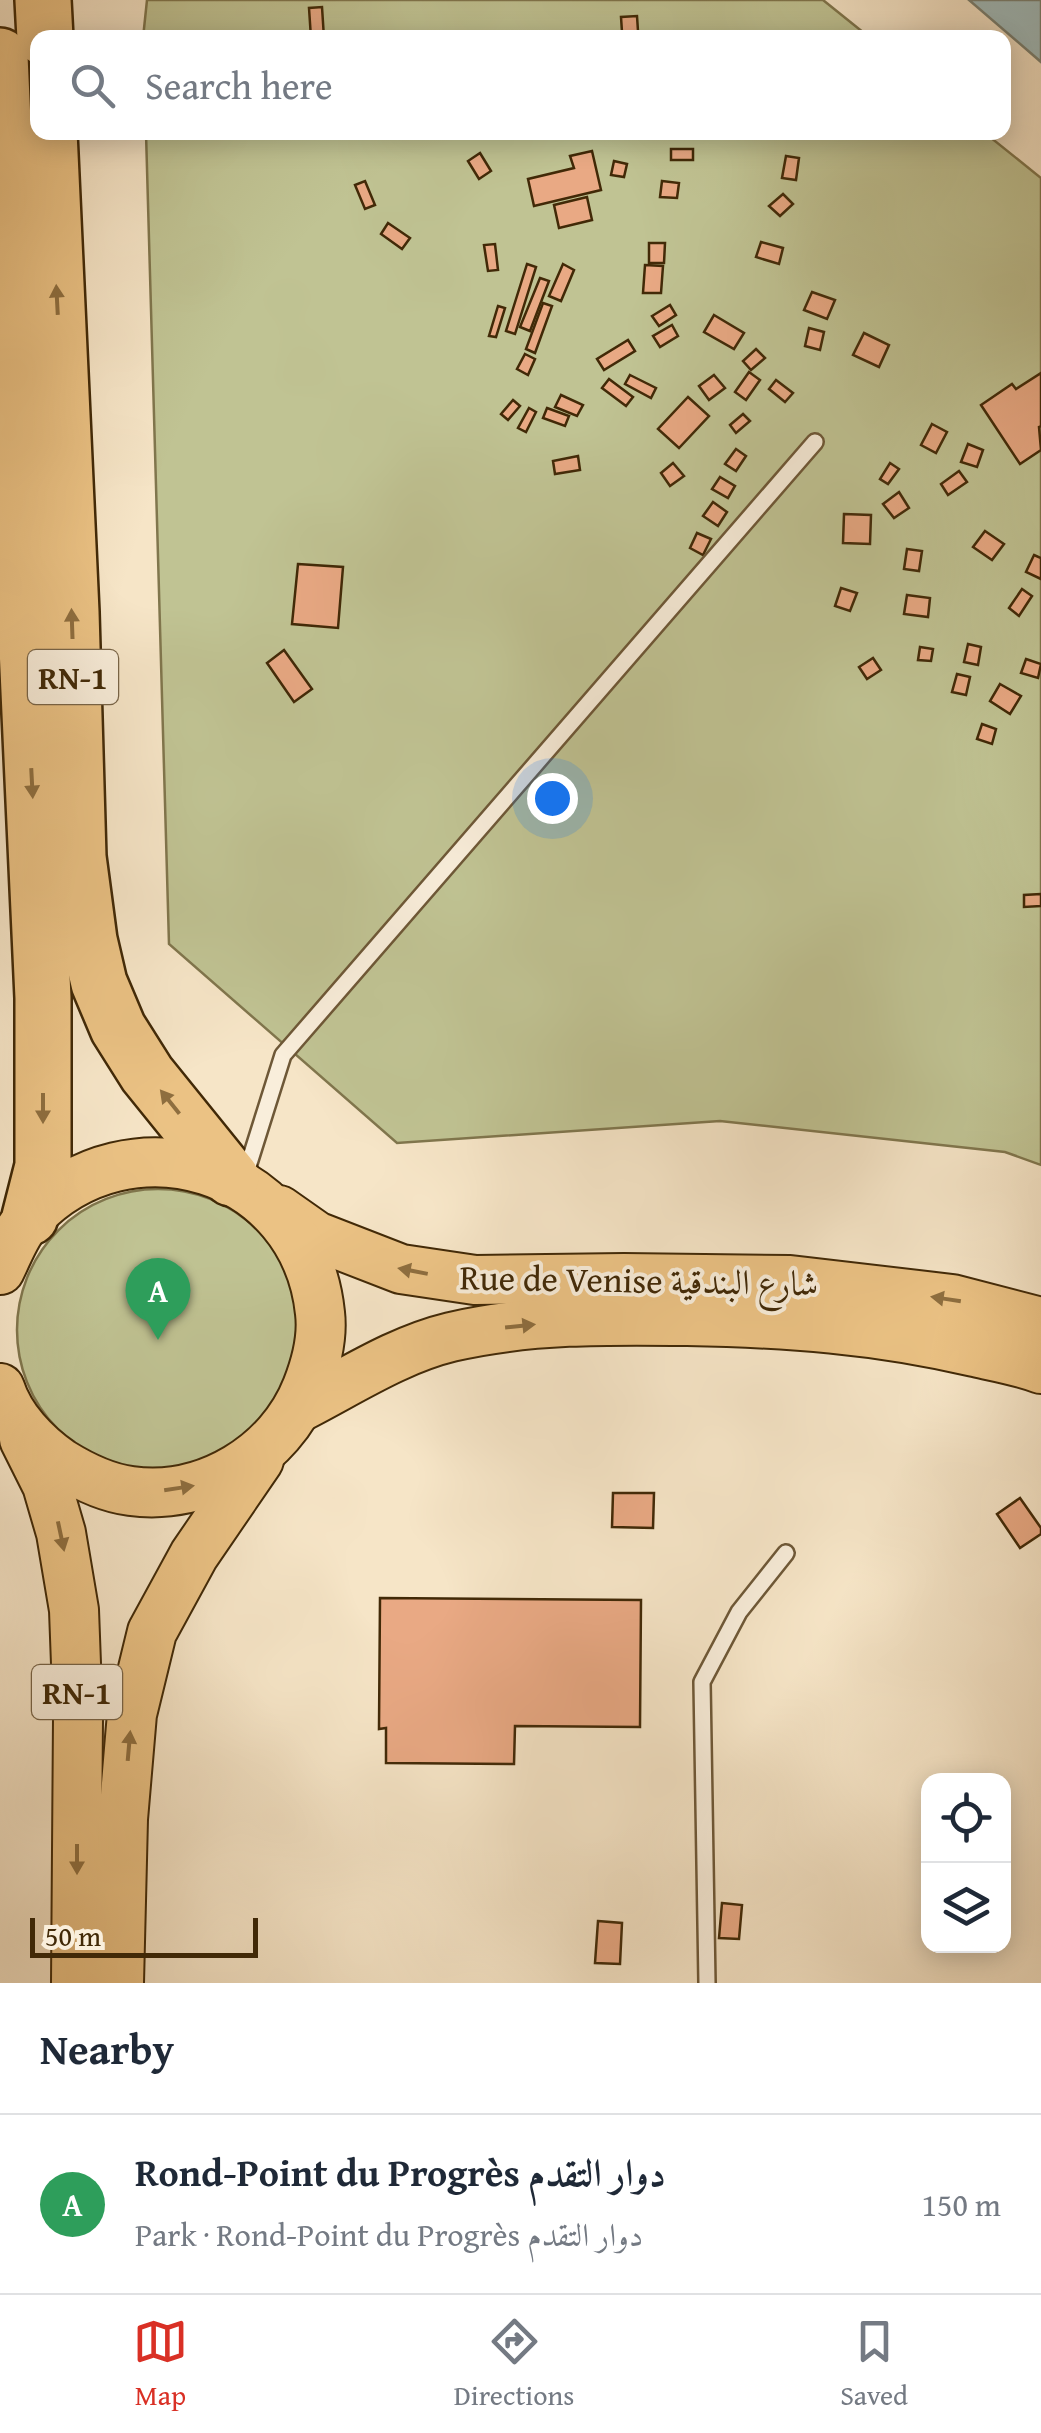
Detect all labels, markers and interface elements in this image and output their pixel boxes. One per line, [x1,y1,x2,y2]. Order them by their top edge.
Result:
search box [30,30,1011,140]
text: Search here [145,57,333,113]
icon: search [65,58,120,113]
one-way arrow [49,283,65,315]
one-way arrow [63,608,79,640]
road number: RN-1 [28,650,118,704]
one-way arrow [24,768,40,800]
your location [527,773,578,824]
one-way arrow [160,1090,181,1115]
one-way arrow [35,1092,51,1124]
street label: Rue de Venise شارع البندقية [459,1251,819,1313]
pin: A [126,1258,190,1340]
one-way arrow [398,1262,429,1278]
one-way arrow [930,1291,962,1306]
one-way arrow [505,1318,536,1334]
one-way arrow [164,1480,195,1496]
one-way arrow [54,1521,69,1552]
road number: RN-1 [32,1665,122,1719]
one-way arrow [122,1729,138,1761]
map controls [921,1773,1011,1953]
button: locate [921,1773,1011,1863]
one-way arrow [69,1844,85,1876]
button: layers [921,1863,1011,1953]
scale bar [30,1913,258,1958]
text: 50 m [45,1915,101,1956]
text: Nearby [40,2018,174,2079]
text: Rond-Point du Progrès دوار التقدم [135,2144,666,2200]
text: A [62,2181,83,2228]
text: 150 m [922,2181,1001,2228]
text: Park · Rond-Point du Progrès دوار التقدم [135,2211,643,2258]
tab: Map [133,2314,188,2415]
tab: Directions [454,2314,574,2415]
tab: Saved [840,2314,908,2415]

